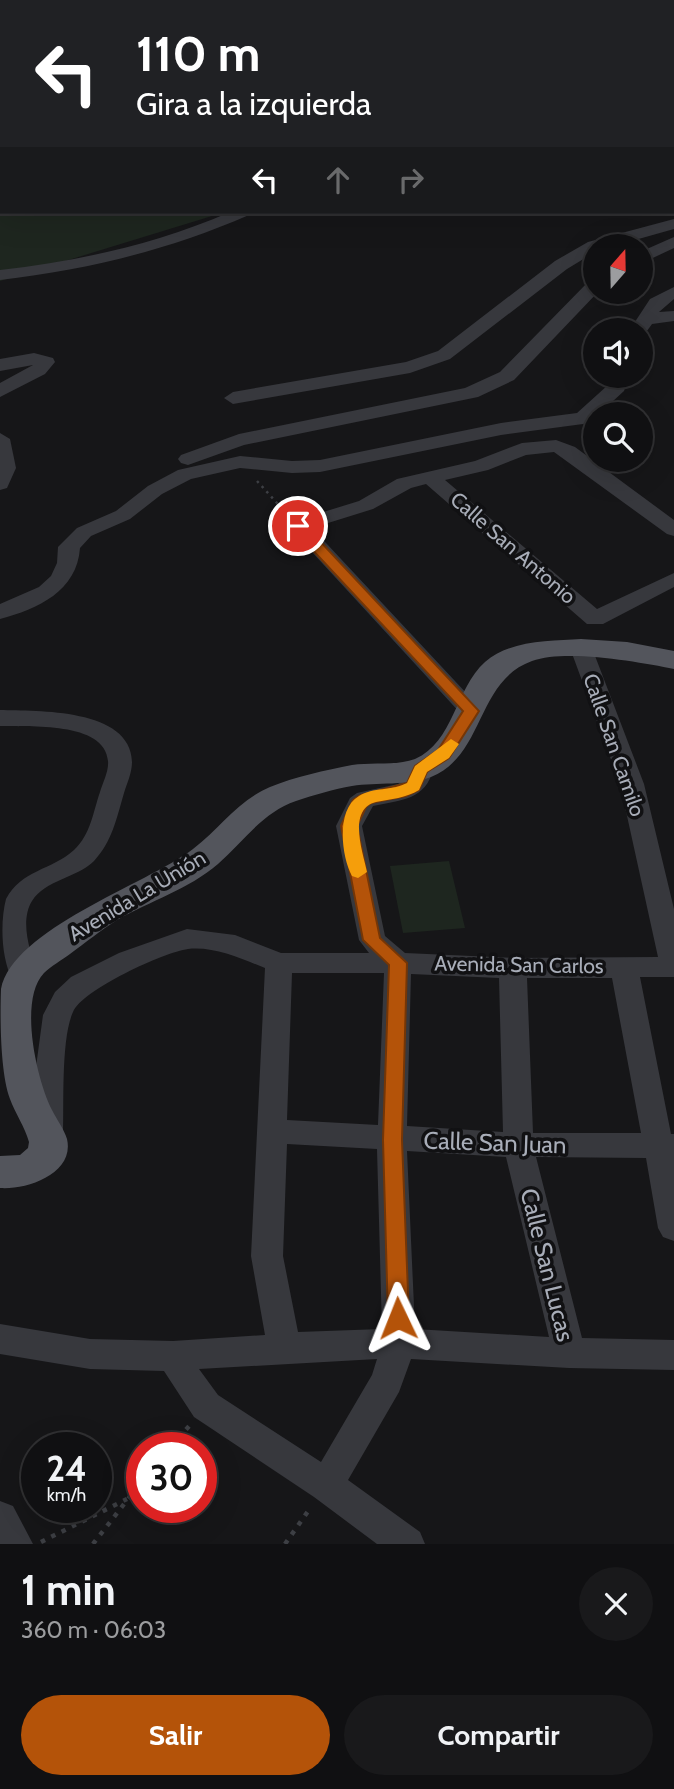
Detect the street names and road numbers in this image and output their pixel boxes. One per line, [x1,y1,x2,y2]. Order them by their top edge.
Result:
street label: Calle San Antonio [446,486,581,609]
street label: Calle San Camilo [578,670,651,820]
street label: Avenida La Unión [64,845,210,946]
street label: Avenida San Carlos [434,951,604,978]
street label: Calle San Juan [423,1126,567,1159]
street label: Calle San Lucas [515,1186,580,1344]

